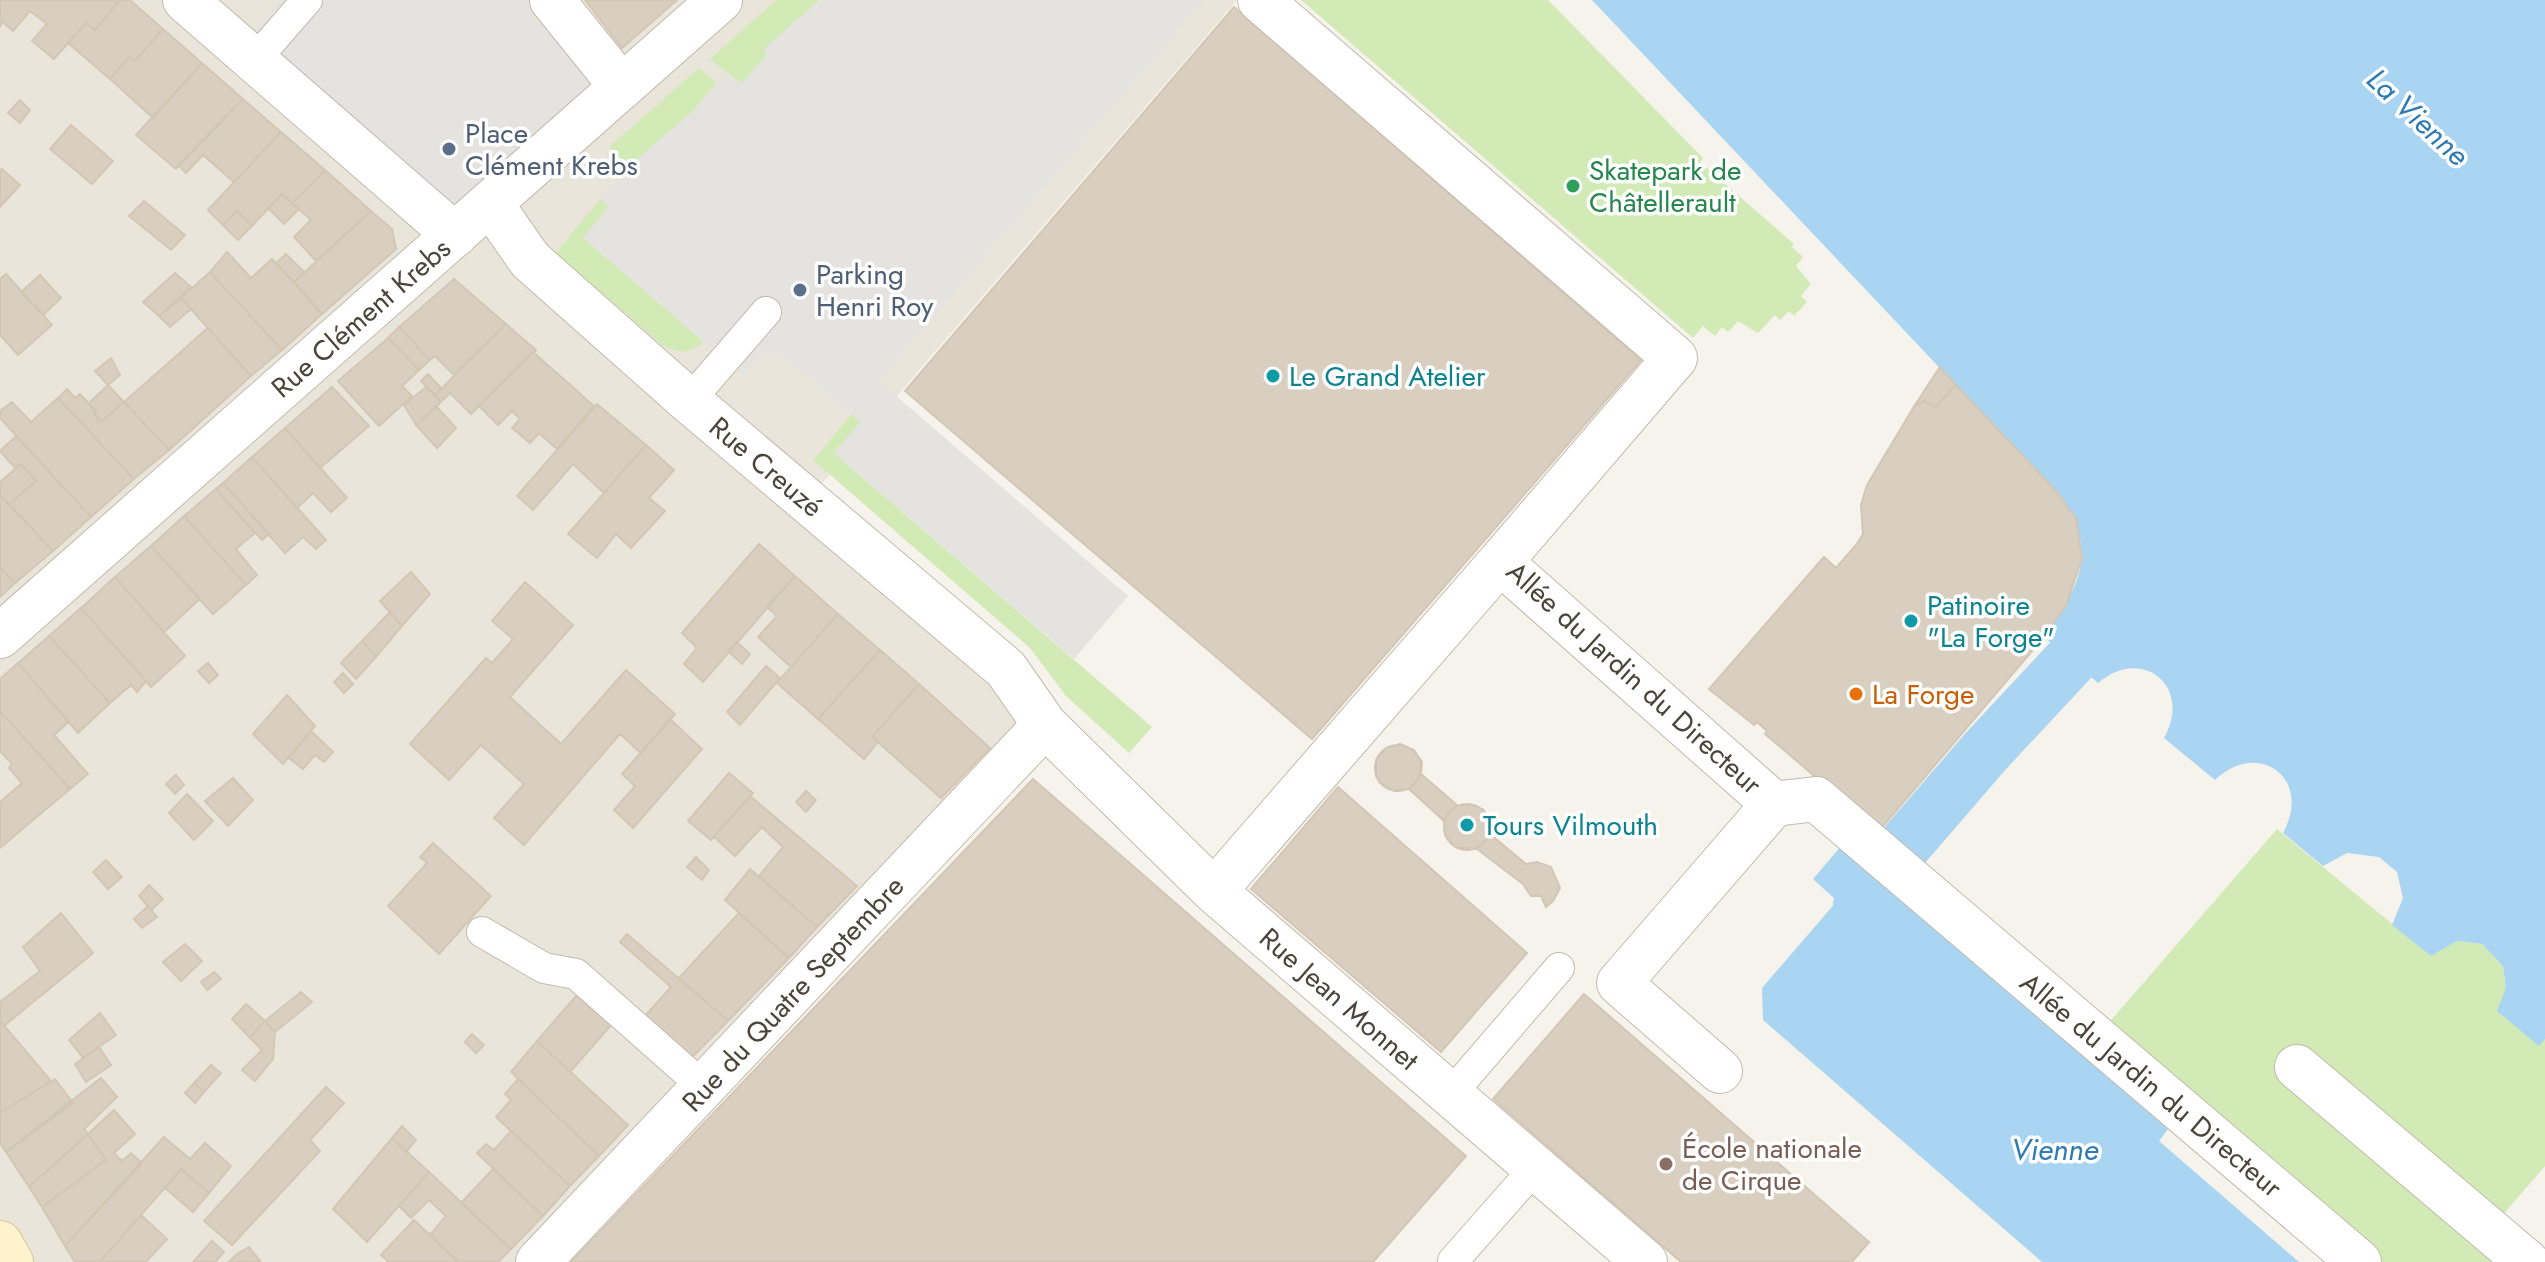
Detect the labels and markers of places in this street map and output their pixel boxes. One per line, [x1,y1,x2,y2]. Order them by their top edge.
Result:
place label: Place Clément Krebs [465,113,638,186]
marker: Place Clément Krebs [440,140,458,158]
place label: Skatepark de Châtellerault [1589,150,1741,223]
marker: Skatepark de Châtellerault [1564,177,1582,195]
place label: Parking Henri Roy [816,254,934,327]
marker: Parking Henri Roy [791,281,809,299]
place label: Le Grand Atelier [1289,356,1486,397]
marker: Le Grand Atelier [1264,367,1282,385]
place label: Patinoire "La Forge" [1927,585,2055,658]
marker: Patinoire "La Forge" [1902,612,1920,630]
place label: La Forge [1872,674,1974,715]
marker: La Forge [1847,685,1865,703]
place label: Tours Vilmouth [1483,805,1658,846]
marker: Tours Vilmouth [1458,816,1476,834]
place label: École nationale de Cirque [1682,1128,1862,1201]
marker: École nationale de Cirque [1657,1155,1675,1173]

